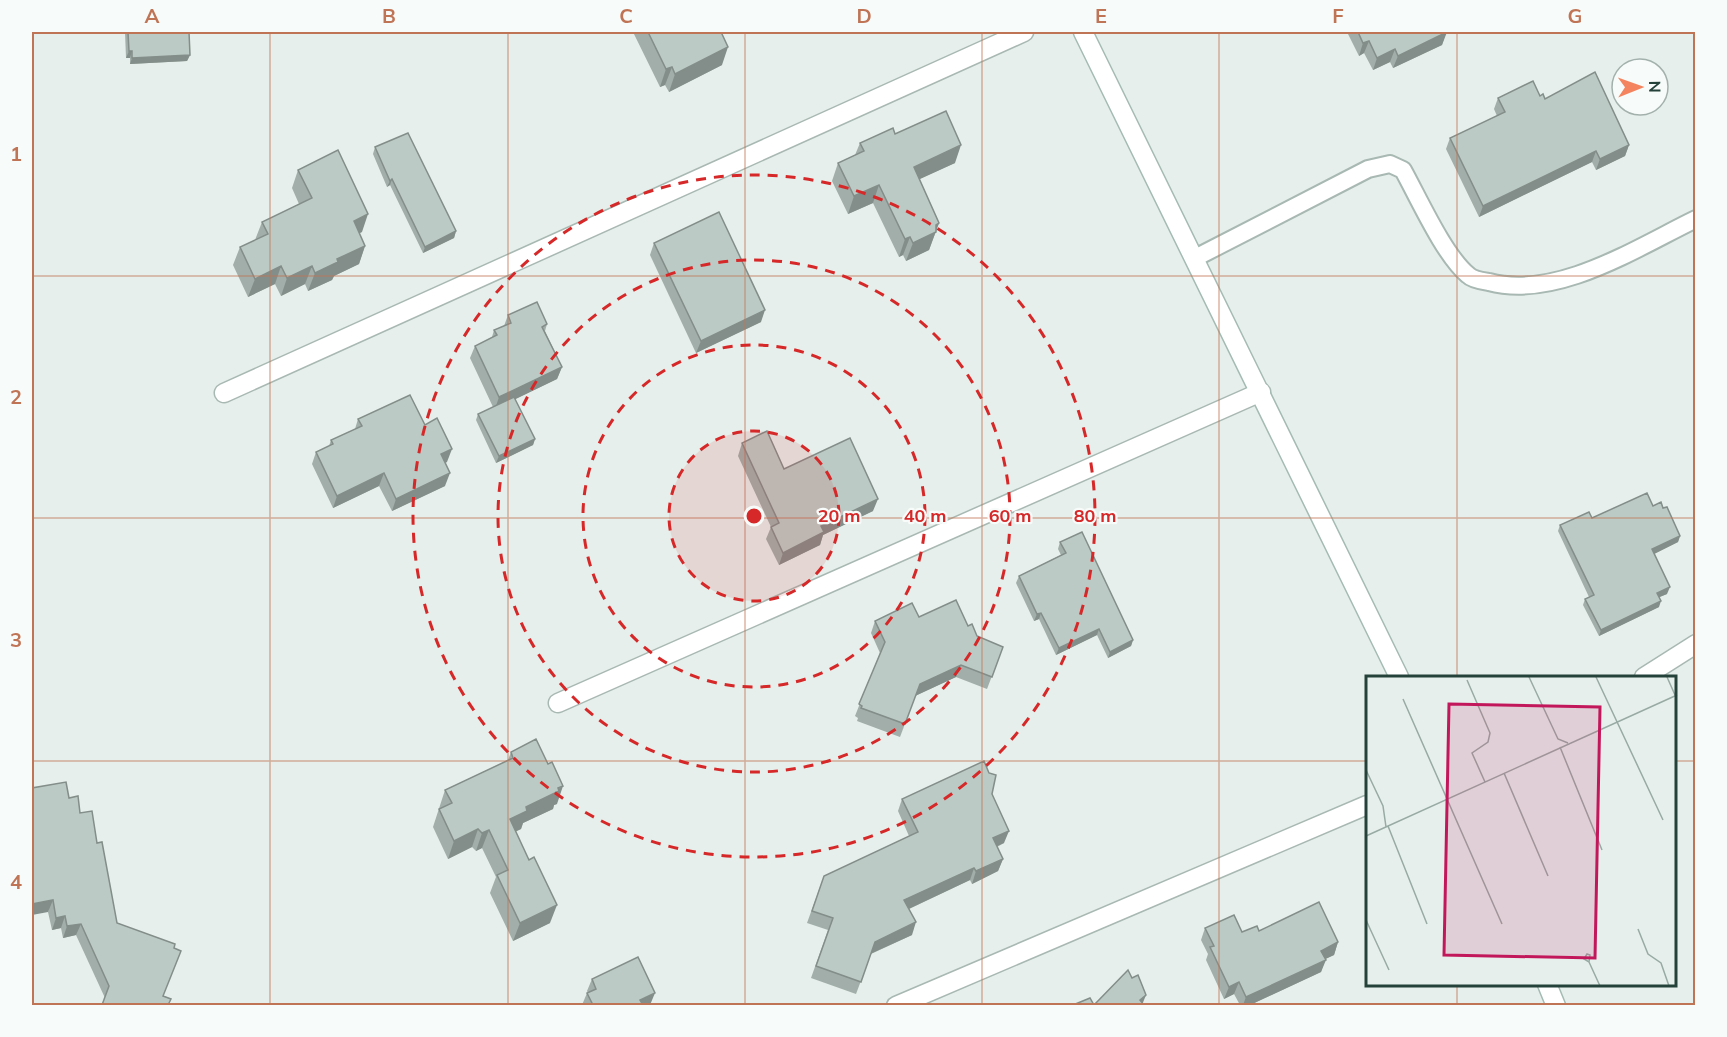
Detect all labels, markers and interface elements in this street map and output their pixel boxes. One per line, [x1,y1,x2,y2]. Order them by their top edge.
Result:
text: A [145,3,160,28]
text: B [382,3,396,28]
text: C [619,3,633,28]
text: D [856,3,872,28]
text: E [1095,3,1107,28]
text: F [1332,3,1344,28]
text: G [1568,3,1582,28]
north arrow [1610,57,1670,117]
text: N [1645,81,1665,93]
text: 1 [10,141,22,166]
text: 2 [10,384,22,409]
text: 20 m [818,504,860,527]
text: 40 m [904,504,946,527]
text: 60 m [989,504,1031,527]
text: 80 m [1074,504,1116,527]
centre of rings [744,506,764,526]
text: 3 [10,627,22,652]
inset map [1366,676,1676,986]
text: 4 [10,869,22,894]

